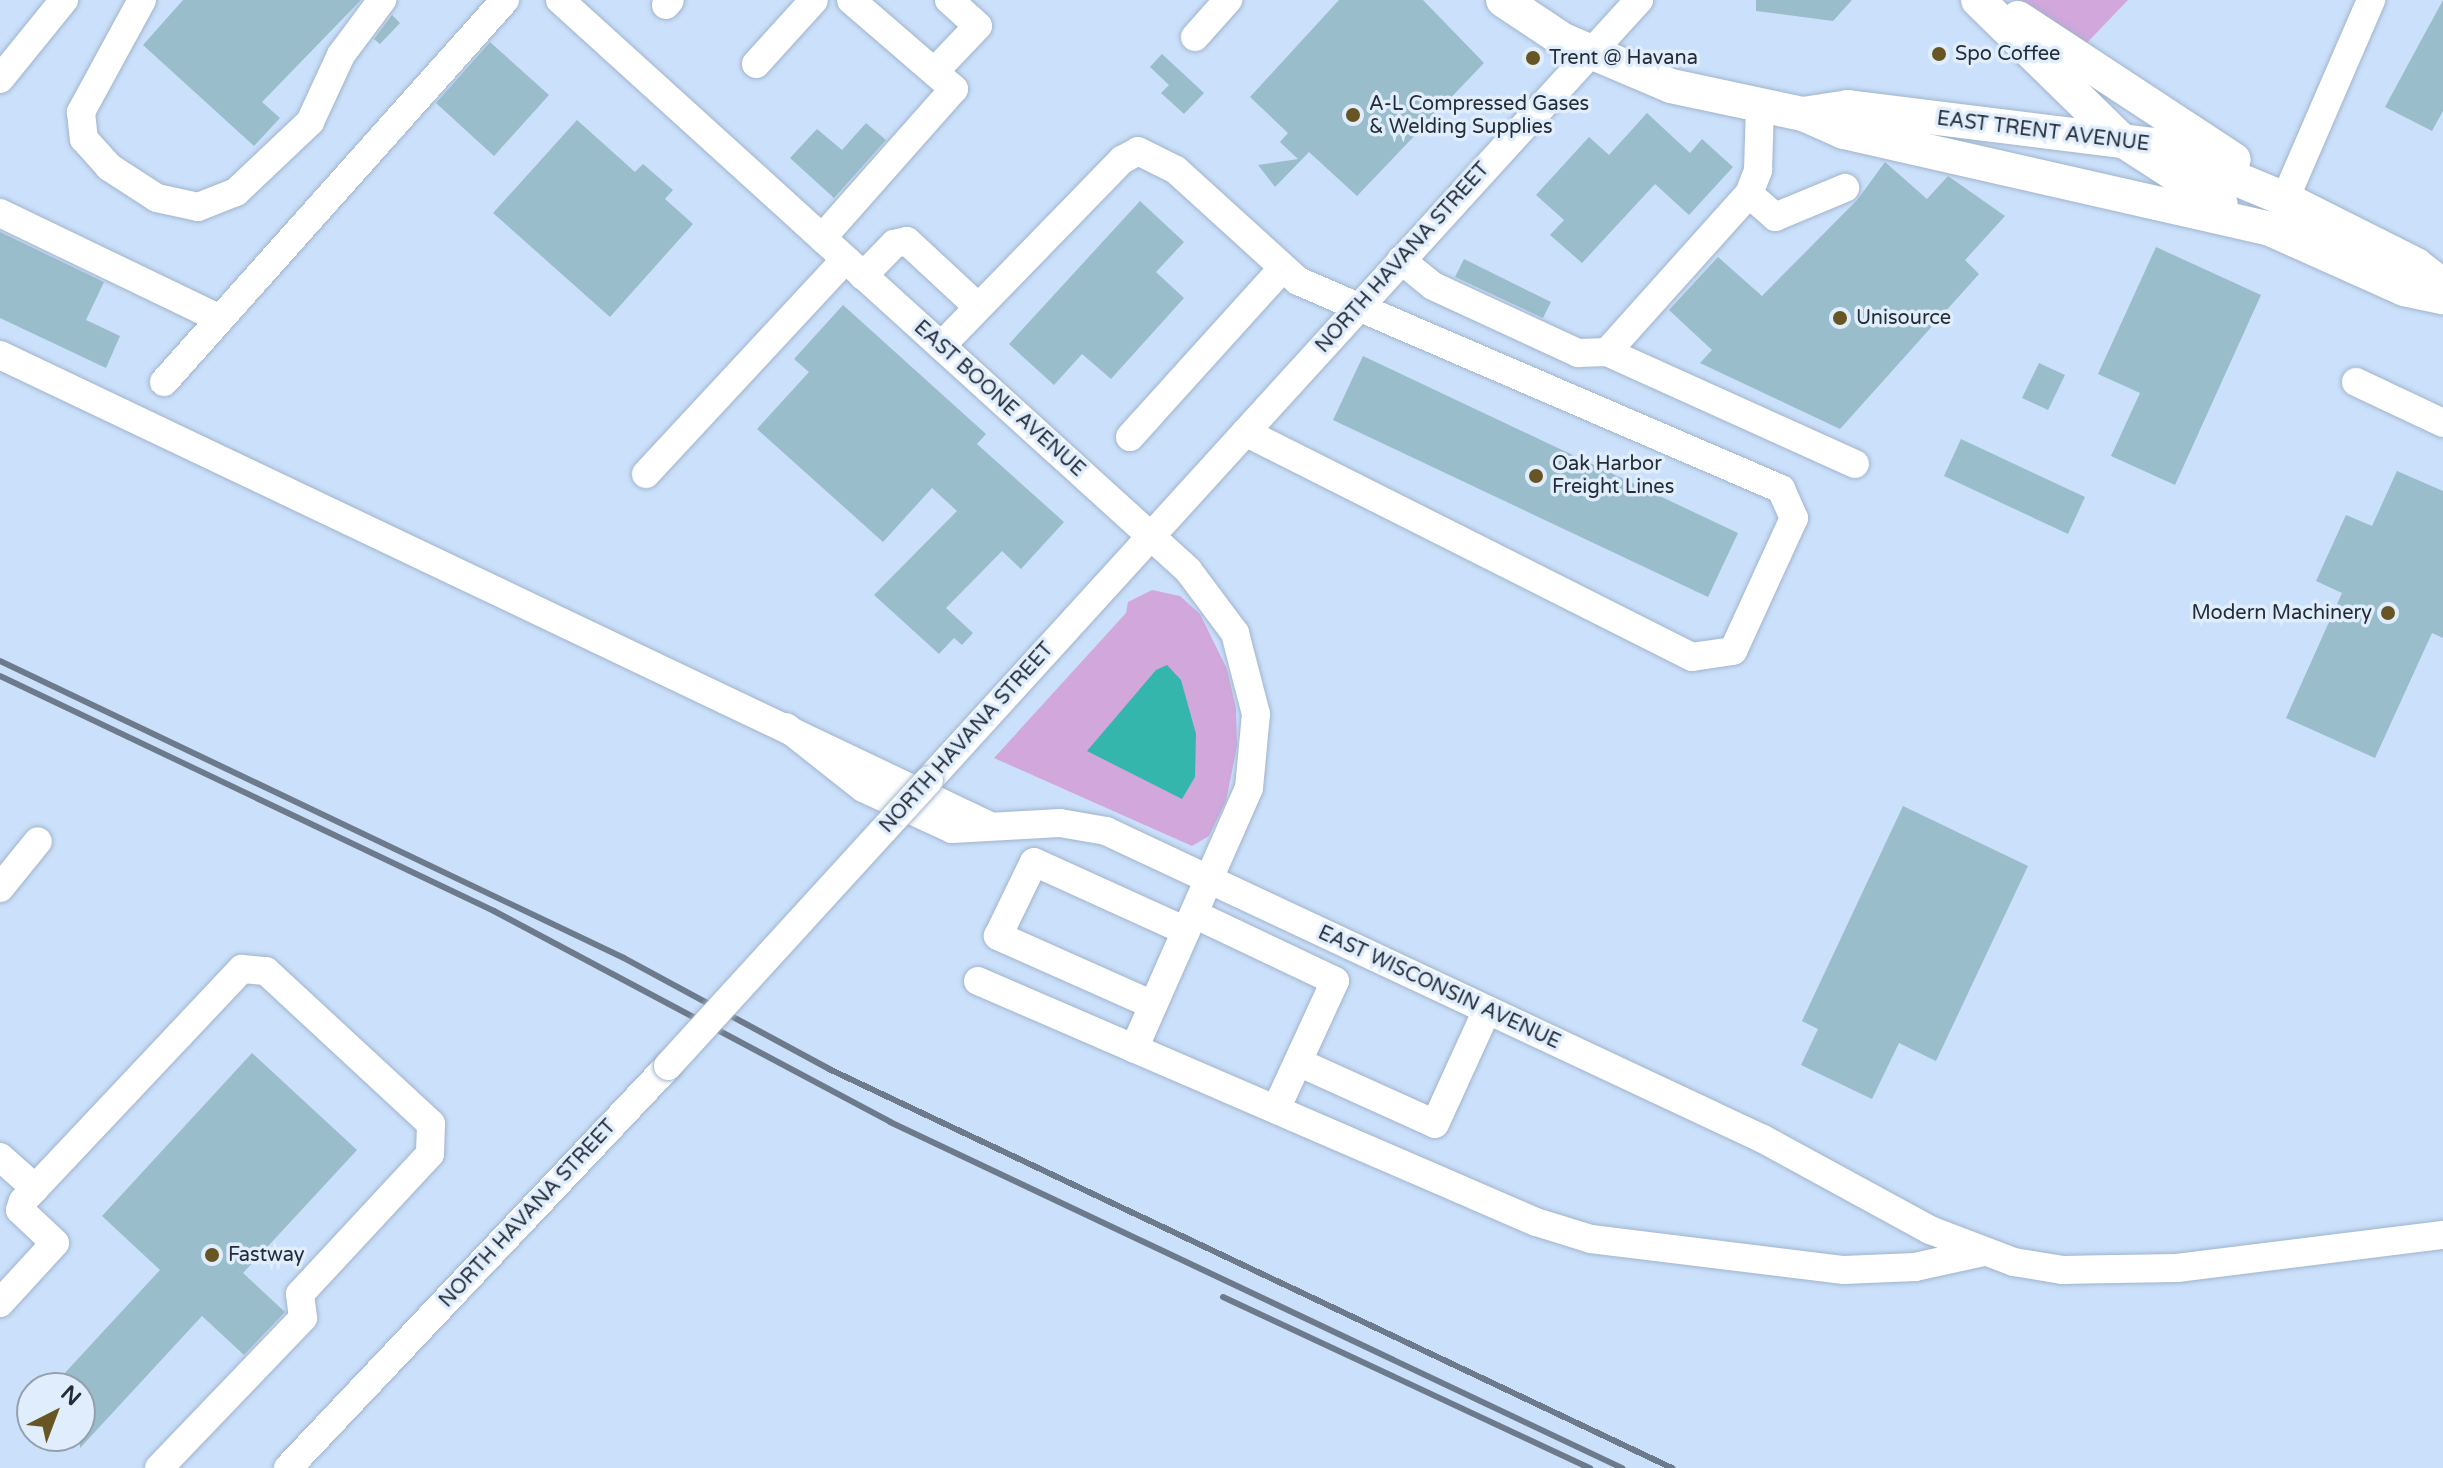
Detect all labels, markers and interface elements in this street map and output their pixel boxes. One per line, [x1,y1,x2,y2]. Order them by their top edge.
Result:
place label: Spo Coffee [1955,42,2060,66]
marker: Spo Coffee [1930,45,1948,63]
place label: Trent @ Havana [1549,46,1698,70]
marker: Trent @ Havana [1524,49,1542,67]
place label: A-L Compressed Gases & Welding Supplies [1369,92,1589,139]
marker: A-L Compressed Gases & Welding Supplies [1344,106,1362,124]
street label: EAST TRENT AVENUE [1935,107,2151,157]
street label: NORTH HAVANA STREET [1311,158,1495,358]
place label: Unisource [1856,306,1951,330]
marker: Unisource [1831,309,1849,327]
street label: EAST BOONE AVENUE [909,316,1089,482]
place label: Oak Harbor Freight Lines [1552,452,1674,499]
marker: Oak Harbor Freight Lines [1527,467,1545,485]
place label: Modern Machinery [2192,601,2372,625]
marker: Modern Machinery [2379,604,2397,622]
street label: NORTH HAVANA STREET [875,638,1059,838]
street label: EAST WISCONSIN AVENUE [1314,921,1564,1055]
street label: NORTH HAVANA STREET [435,1115,621,1313]
place label: Fastway [228,1243,304,1267]
marker: Fastway [203,1246,221,1264]
north arrow [16,1372,96,1452]
text: N [55,1380,86,1411]

